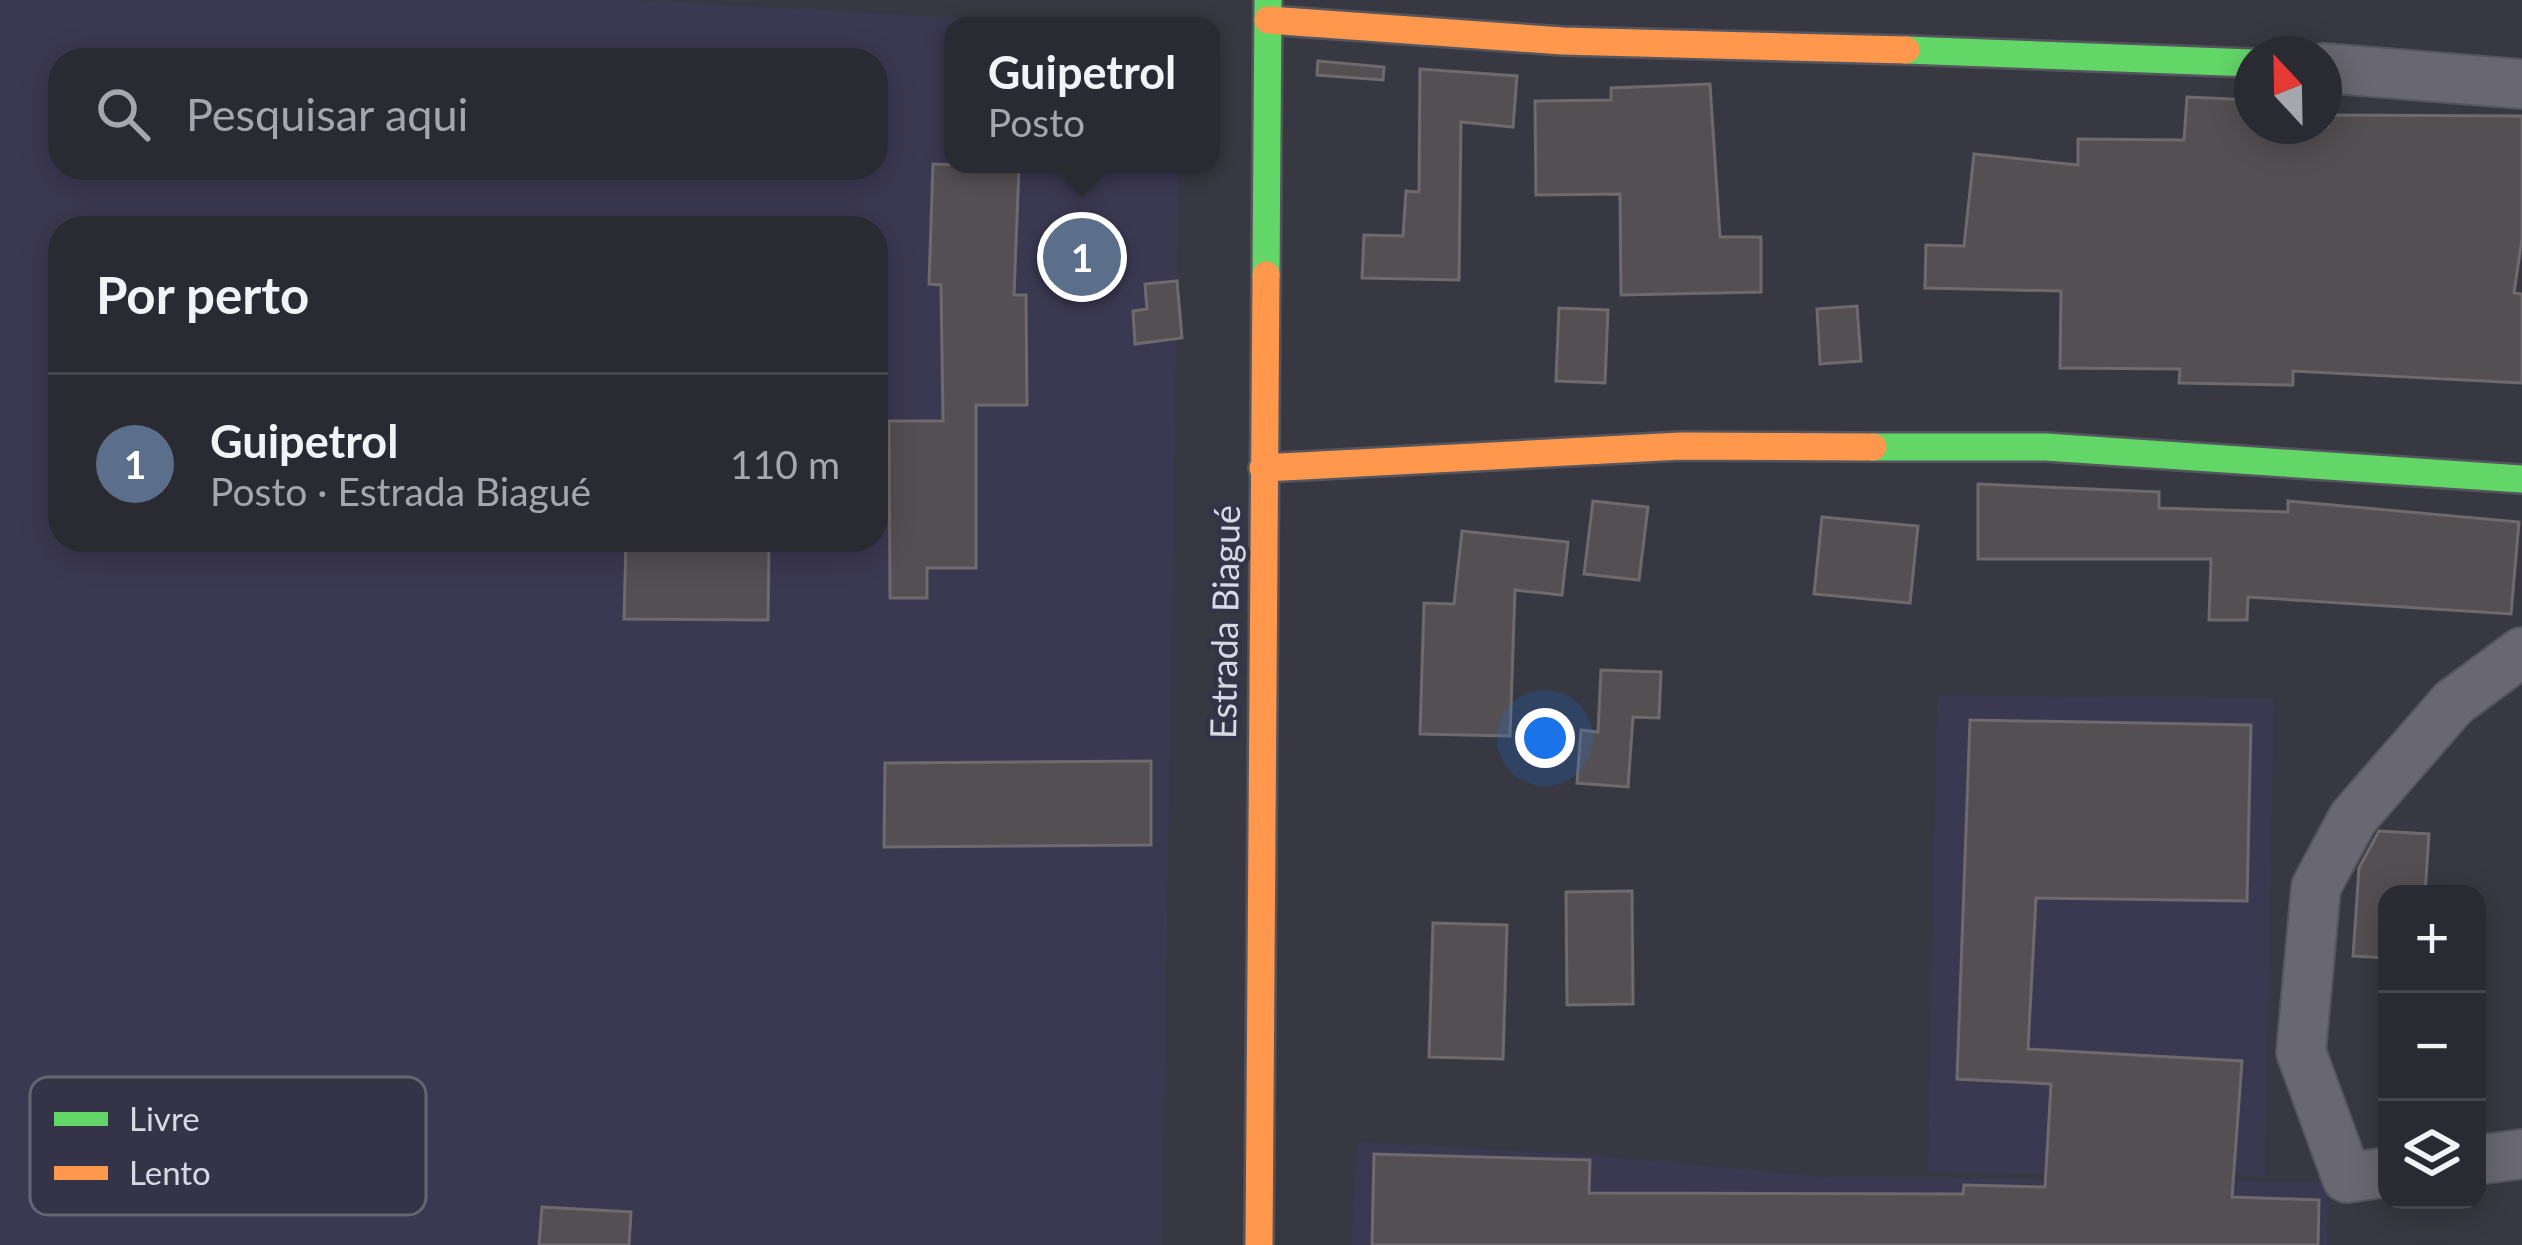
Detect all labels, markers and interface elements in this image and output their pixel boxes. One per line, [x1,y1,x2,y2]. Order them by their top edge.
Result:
popup [944,17,1220,173]
north arrow [2234,36,2342,144]
text: Guipetrol [988,45,1176,99]
search box [48,48,888,180]
icon: search [90,81,156,147]
text: Pesquisar aqui [186,87,468,141]
text: Posto [988,99,1085,145]
pin: 1 [1043,212,1121,302]
text: Por perto [96,264,309,325]
text: Guipetrol [210,414,398,468]
text: 1 [124,441,146,487]
text: 110 m [730,441,840,487]
text: Posto · Estrada Biagué [210,468,591,514]
street label: Estrada Biagué [1200,505,1248,739]
your location [1515,708,1575,768]
map controls [2378,885,2486,1209]
button: + [2378,885,2486,993]
button: − [2378,993,2486,1101]
legend [30,1077,426,1215]
text: Livre [129,1098,200,1138]
button: layers [2378,1101,2486,1209]
text: Lento [129,1152,211,1192]

